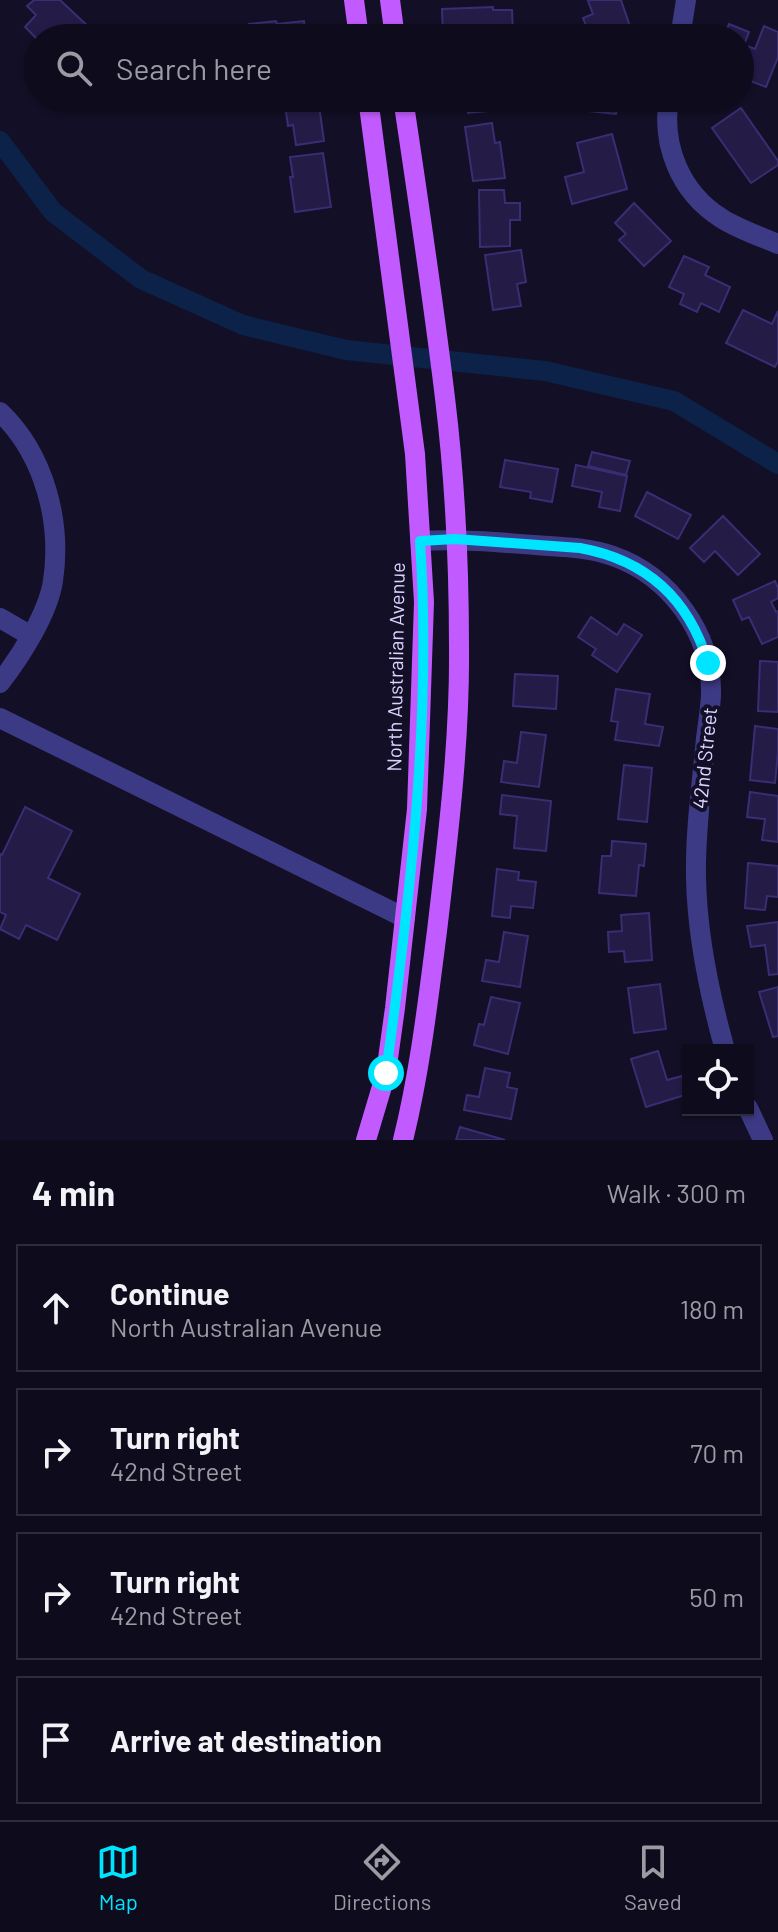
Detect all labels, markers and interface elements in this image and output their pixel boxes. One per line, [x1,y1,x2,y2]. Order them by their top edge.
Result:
search box [24,24,754,112]
icon: search [52,46,96,90]
text: Search here [116,50,272,86]
street label: North Australian Avenue [381,562,409,772]
route end [690,645,726,681]
street label: 42nd Street [687,706,721,810]
map controls [682,1044,754,1116]
button: locate [682,1044,754,1116]
route start [368,1055,404,1091]
text: 4 min [32,1172,115,1213]
text: Walk · 300 m [607,1177,746,1208]
text: Continue [110,1275,230,1311]
icon: ahead [34,1286,78,1330]
text: 180 m [680,1293,744,1324]
text: North Australian Avenue [110,1311,382,1342]
text: Turn right [110,1419,240,1455]
icon: right [34,1430,78,1474]
text: 70 m [690,1437,744,1468]
text: 42nd Street [110,1455,242,1486]
text: Turn right [110,1563,240,1599]
icon: right [34,1574,78,1618]
text: 50 m [689,1581,744,1612]
text: 42nd Street [110,1599,242,1630]
icon: arrive [34,1718,78,1762]
text: Arrive at destination [110,1722,382,1758]
tab: Map [96,1840,140,1914]
tab: Directions [333,1840,431,1914]
tab: Saved [624,1840,682,1914]

